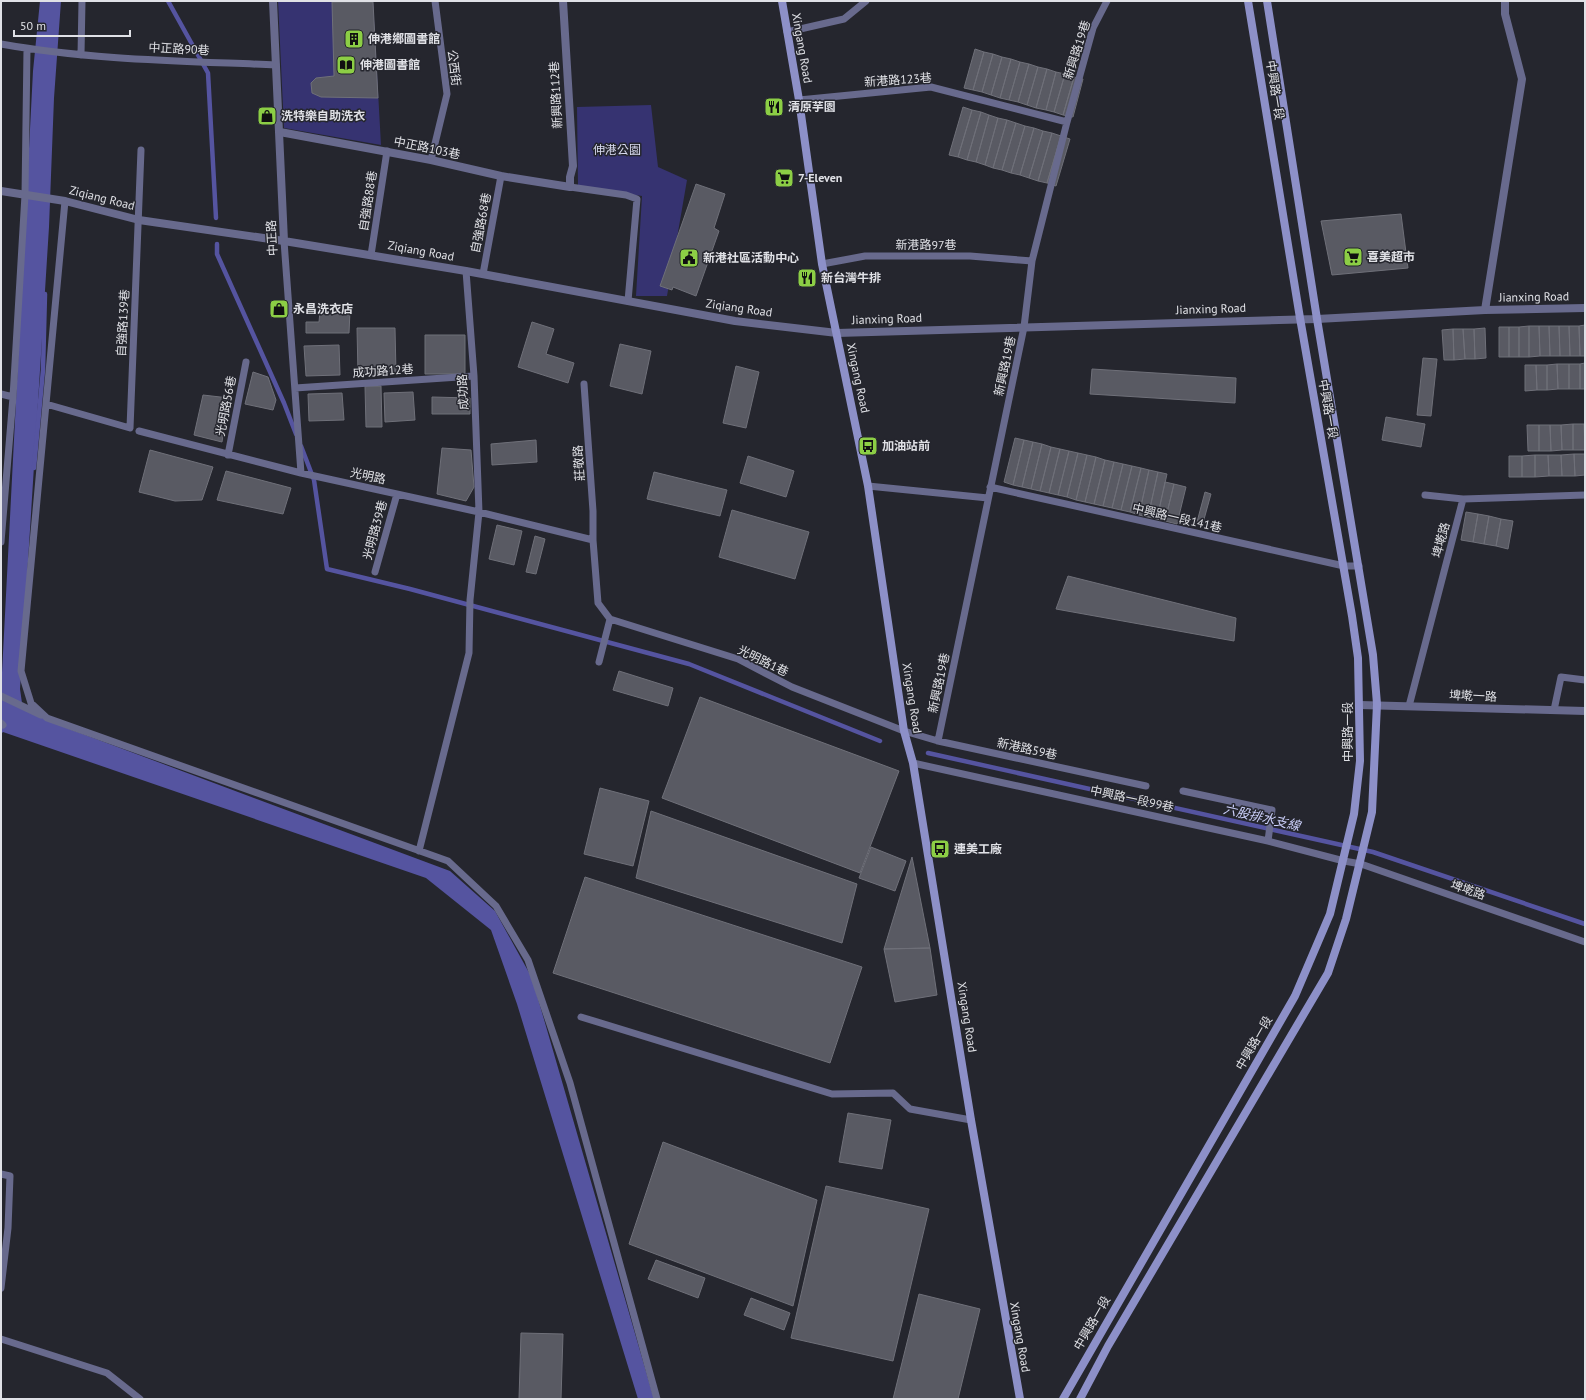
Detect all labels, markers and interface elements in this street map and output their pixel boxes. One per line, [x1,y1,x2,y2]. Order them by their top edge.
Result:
scale bar [14,12,130,38]
street label: Xingang Road [789,12,816,84]
text: 50 m [20,18,46,33]
street label: 新興路19巷 [1060,18,1093,81]
building icon: 伸港鄉圖書館 [343,28,365,50]
place label: 伸港鄉圖書館 [368,31,440,46]
street label: 中正路90巷 [148,39,210,58]
street label: 公西街 [445,49,464,87]
library icon: 伸港圖書館 [335,54,357,76]
place label: 伸港圖書館 [360,57,420,72]
street label: 中興路一段 [1263,59,1288,121]
street label: 新興路112巷 [546,61,565,129]
street label: 新港路123巷 [864,70,932,89]
restaurant icon: 清原芋園 [763,96,785,118]
place label: 清原芋園 [788,99,836,114]
shop icon: 洗特樂自助洗衣 [256,105,278,127]
place label: 洗特樂自助洗衣 [281,108,365,123]
street label: 中正路103巷 [392,133,462,162]
park label: 伸港公園 [593,142,641,157]
supermarket icon: 7-Eleven [773,167,795,189]
street label: 自強路88巷 [355,170,380,232]
place label: 7-Eleven [798,170,842,185]
street label: Ziqiang Road [68,182,136,213]
street label: 自強路68巷 [467,191,494,254]
street label: 中正路 [263,220,280,256]
street label: Ziqiang Road [387,237,455,264]
street label: 新港路97巷 [895,237,957,252]
supermarket icon: 喜美超市 [1342,246,1364,268]
public building icon: 新港社區活動中心 [678,247,700,269]
place label: 喜美超市 [1367,249,1415,264]
place label: 新港社區活動中心 [703,250,799,265]
restaurant icon: 新台灣牛排 [796,267,818,289]
place label: 新台灣牛排 [821,270,881,285]
street label: Jianxing Road [1498,288,1569,305]
street label: 自強路139巷 [113,289,132,357]
street label: Ziqiang Road [705,295,773,320]
shop icon: 永昌洗衣店 [268,298,290,320]
street label: Jianxing Road [1175,300,1246,317]
place label: 永昌洗衣店 [293,301,353,316]
street label: Jianxing Road [851,310,922,327]
street label: 新興路19巷 [991,334,1018,397]
street label: Xingang Road [844,342,873,414]
street label: 成功路12巷 [352,361,414,380]
street label: 光明路56巷 [212,374,239,437]
street label: 成功路 [454,374,471,410]
street label: 中興路一段 [1316,378,1341,440]
bus stop icon: 加油站前 [857,435,879,457]
place label: 加油站前 [882,438,930,453]
street label: 莊敬路 [570,445,587,482]
street label: 光明路 [349,464,387,487]
street label: 光明路39巷 [359,498,390,561]
street label: 中興路一段141巷 [1131,500,1223,535]
street label: 埤墘路 [1429,521,1452,559]
street label: 光明路1巷 [735,642,791,679]
street label: 新興路19巷 [925,651,952,714]
street label: Xingang Road [900,662,925,734]
street label: 埤墘一路 [1449,687,1497,704]
street label: 中興路一段 [1340,702,1355,762]
street label: 新港路59巷 [996,735,1059,762]
street label: 中興路一段99巷 [1089,782,1175,815]
water label: 六股排水支線 [1222,800,1304,835]
bus stop icon: 連美工廠 [929,838,951,860]
place label: 連美工廠 [954,841,1002,856]
street label: 埤墘路 [1449,877,1488,902]
street label: Xingang Road [955,981,980,1053]
street label: 中興路一段 [1232,1013,1275,1072]
street label: 中興路一段 [1070,1293,1113,1352]
street label: Xingang Road [1007,1301,1034,1373]

